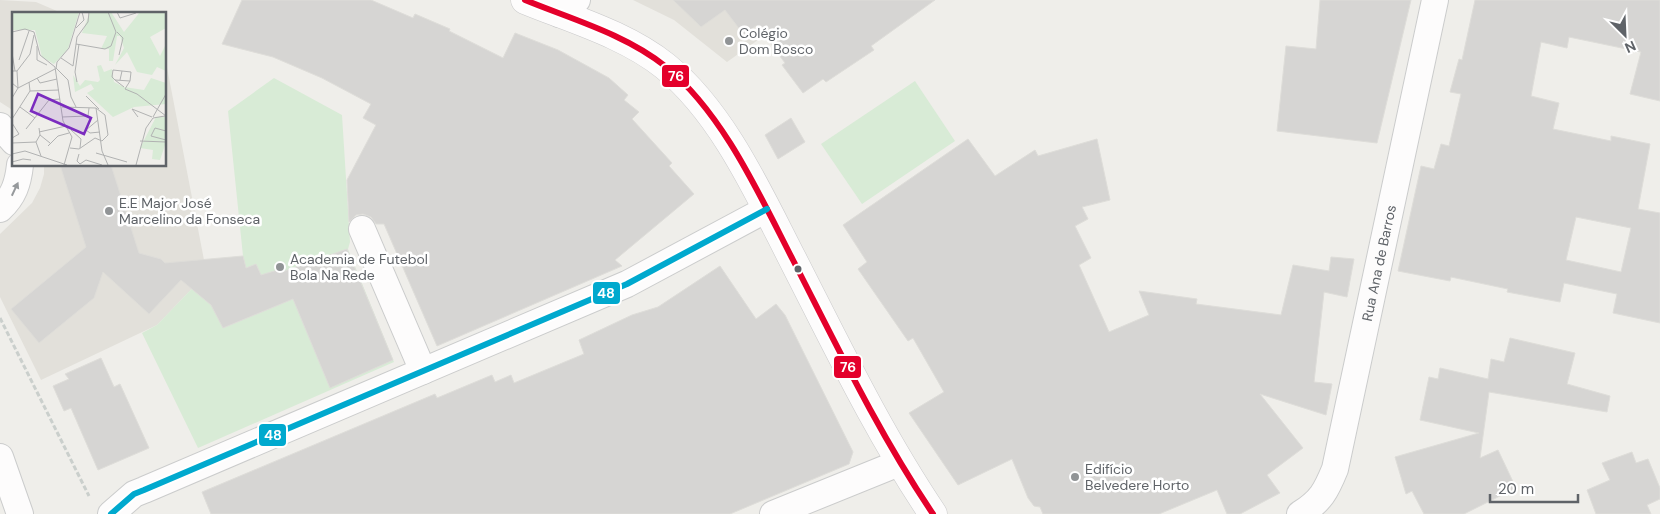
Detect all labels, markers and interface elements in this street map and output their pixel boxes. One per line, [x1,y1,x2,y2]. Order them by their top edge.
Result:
north arrow [1600,10,1650,60]
inset map [12,12,166,166]
place label: Colégio Dom Bosco [739,24,813,58]
marker: Colégio Dom Bosco [723,35,735,47]
text: N [1622,37,1639,57]
line badge: 76 [661,64,690,88]
text: 76 [668,67,684,85]
one-way arrow [11,182,19,196]
place label: E.E Major José Marcelino da Fonseca [119,194,260,228]
street label: Rua Ana de Barros [1358,203,1400,323]
marker: E.E Major José Marcelino da Fonseca [103,205,115,217]
place label: Academia de Futebol Bola Na Rede [290,250,428,284]
marker: Academia de Futebol Bola Na Rede [274,261,286,273]
unlabelled marker [793,264,803,274]
line badge: 48 [592,281,621,305]
text: 48 [597,284,615,302]
line badge: 76 [833,355,862,379]
text: 76 [840,358,856,376]
line badge: 48 [258,423,287,447]
text: 48 [264,426,282,444]
place label: Edifício Belvedere Horto [1085,460,1189,494]
marker: Edifício Belvedere Horto [1069,471,1081,483]
scale bar [1490,472,1578,504]
text: 20 m [1498,479,1534,499]

